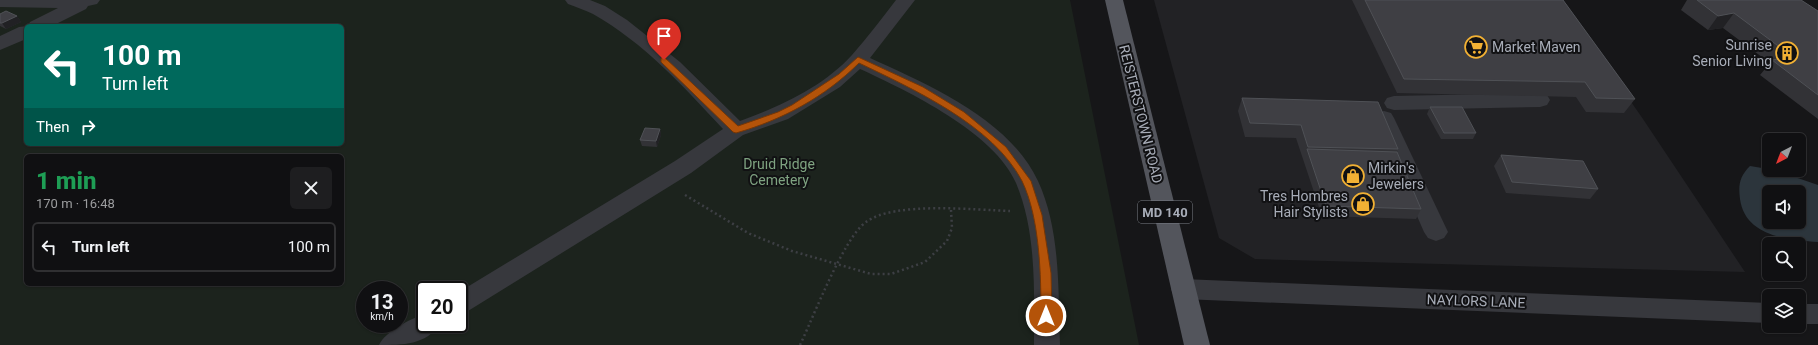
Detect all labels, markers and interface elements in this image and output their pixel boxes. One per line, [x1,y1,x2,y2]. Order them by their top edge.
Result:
pin [647,19,681,60]
icon: arrive [653,25,675,47]
supermarket icon: Market Maven [1463,34,1489,60]
place label: Sunrise Senior Living [1692,37,1772,69]
text: 100 m [102,39,181,72]
place label: Market Maven [1492,39,1581,55]
icon: left [36,40,88,92]
building icon: Sunrise Senior Living [1774,40,1800,66]
street label: REISTERSTOWN ROAD [1116,43,1166,185]
text: Turn left [102,73,168,94]
icon: right [77,116,99,138]
text: Then [36,118,69,136]
north arrow [1762,133,1806,177]
map controls [1762,133,1806,333]
park label: Druid Ridge Cemetery [743,156,815,188]
place label: Mirkin's Jewelers [1368,160,1424,192]
shop icon: Mirkin's Jewelers [1340,163,1366,189]
text: 1 min [36,167,97,195]
button: close [290,167,332,209]
button: sound [1762,185,1806,229]
place label: Tres Hombres Hair Stylists [1260,188,1348,220]
shop icon: Tres Hombres Hair Stylists [1350,191,1376,217]
text: 170 m · 16:48 [36,196,115,211]
road number: MD 140 [1138,201,1192,223]
icon: left [38,236,60,258]
button: search [1762,237,1806,281]
text: Turn left [72,238,129,256]
text: 100 m [288,238,330,256]
speed limit sign: 20 [416,281,468,333]
button: layers [1762,289,1806,333]
text: 13 [371,290,393,314]
street label: NAYLORS LANE [1426,291,1526,311]
position arrow [1025,295,1067,337]
text: km/h [370,311,394,322]

